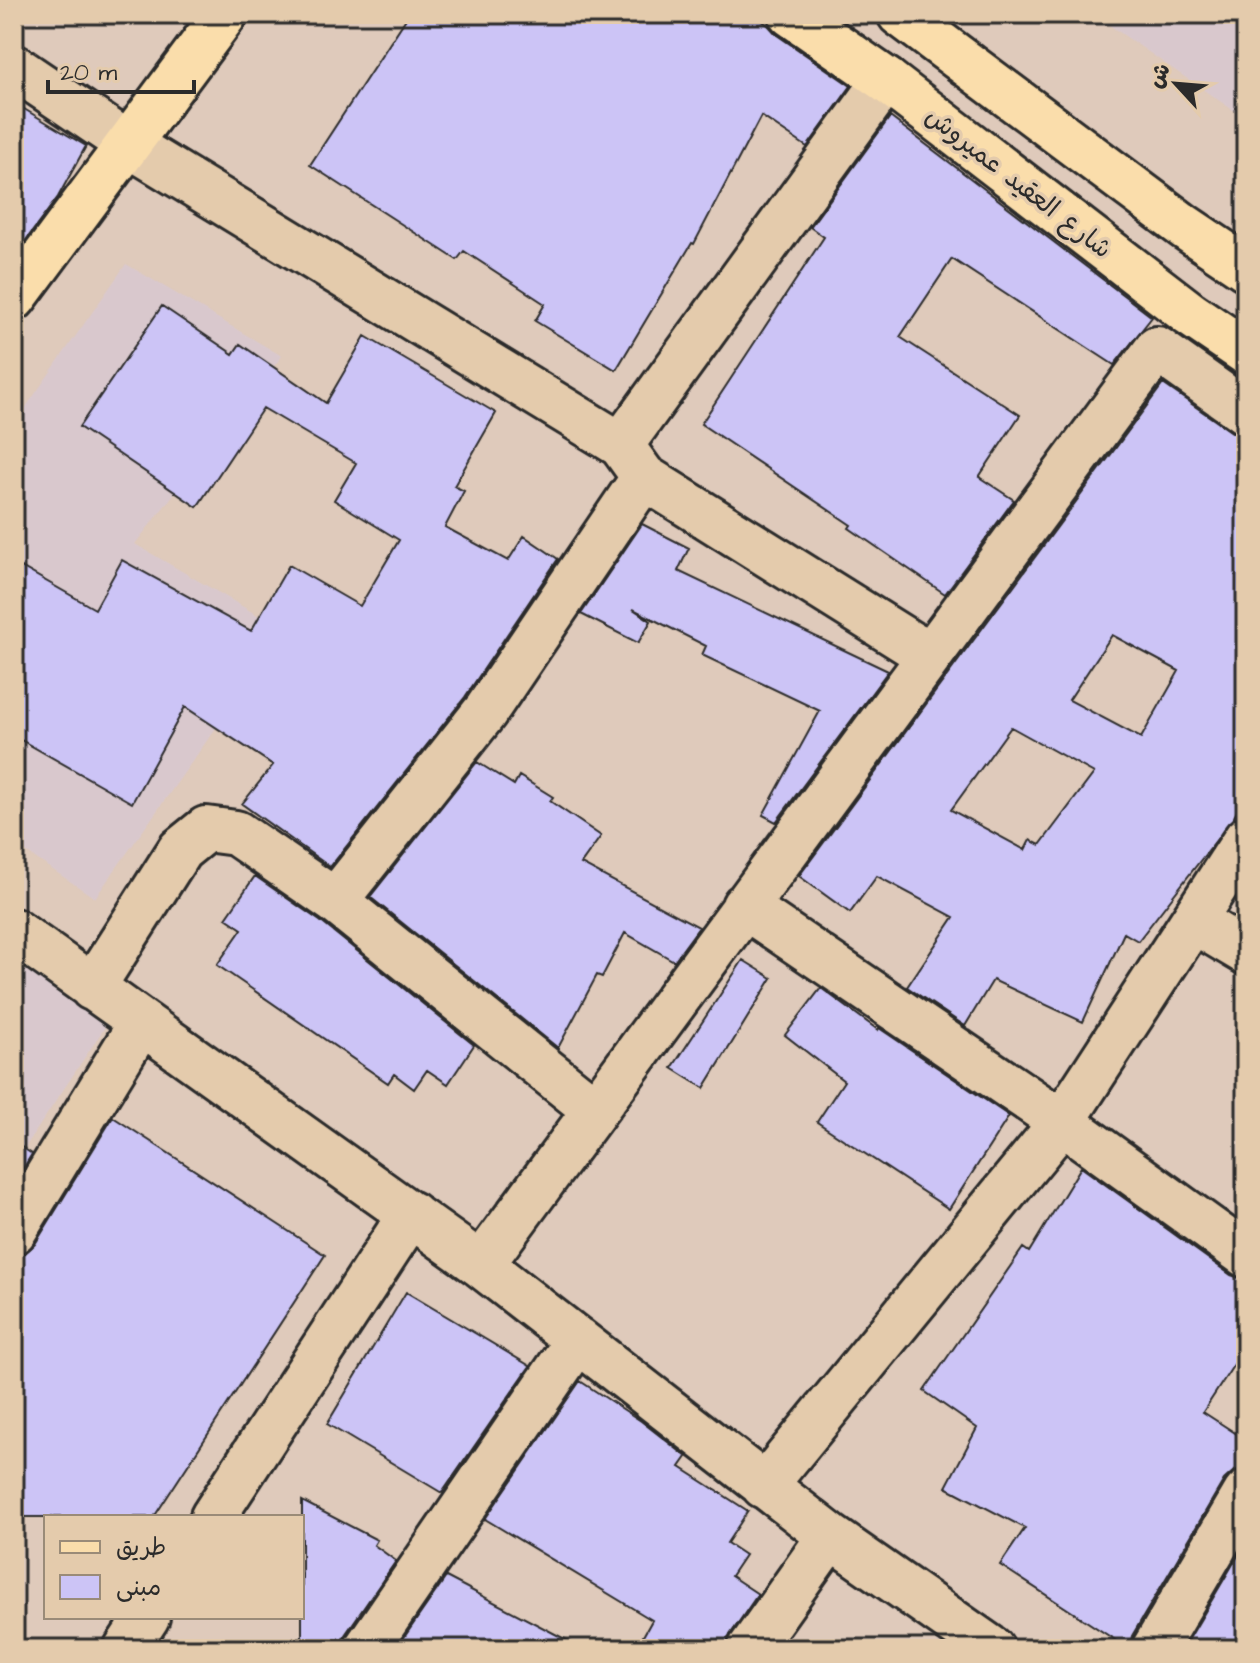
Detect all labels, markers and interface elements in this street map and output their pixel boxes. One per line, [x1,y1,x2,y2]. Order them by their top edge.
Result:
scale bar [48,44,194,94]
north arrow [1136,44,1216,124]
text: 20 m [60,56,117,90]
text: ش [1140,58,1179,94]
street label: شارع العقيد عميروش [918,98,1119,267]
legend [44,1515,304,1619]
text: طريق [116,1531,166,1565]
text: مبنى [116,1571,161,1605]

